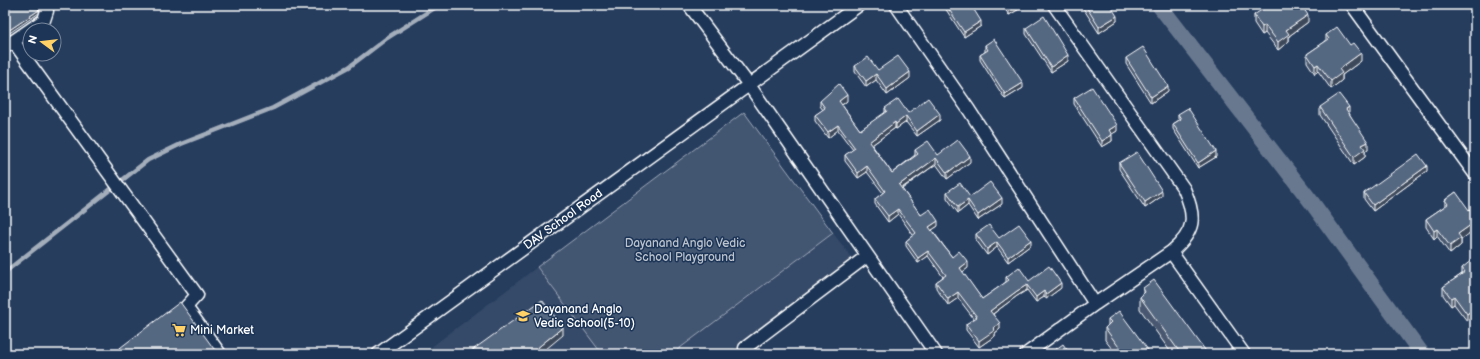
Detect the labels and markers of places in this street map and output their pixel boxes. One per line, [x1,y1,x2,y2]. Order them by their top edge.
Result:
place label: Dayanand Anglo Vedic School(5-10) [534,302,635,331]
school or university icon: Dayanand Anglo Vedic School(5-10) [515,308,531,324]
supermarket icon: Mini Market [171,322,187,338]
place label: Mini Market [190,323,254,338]

